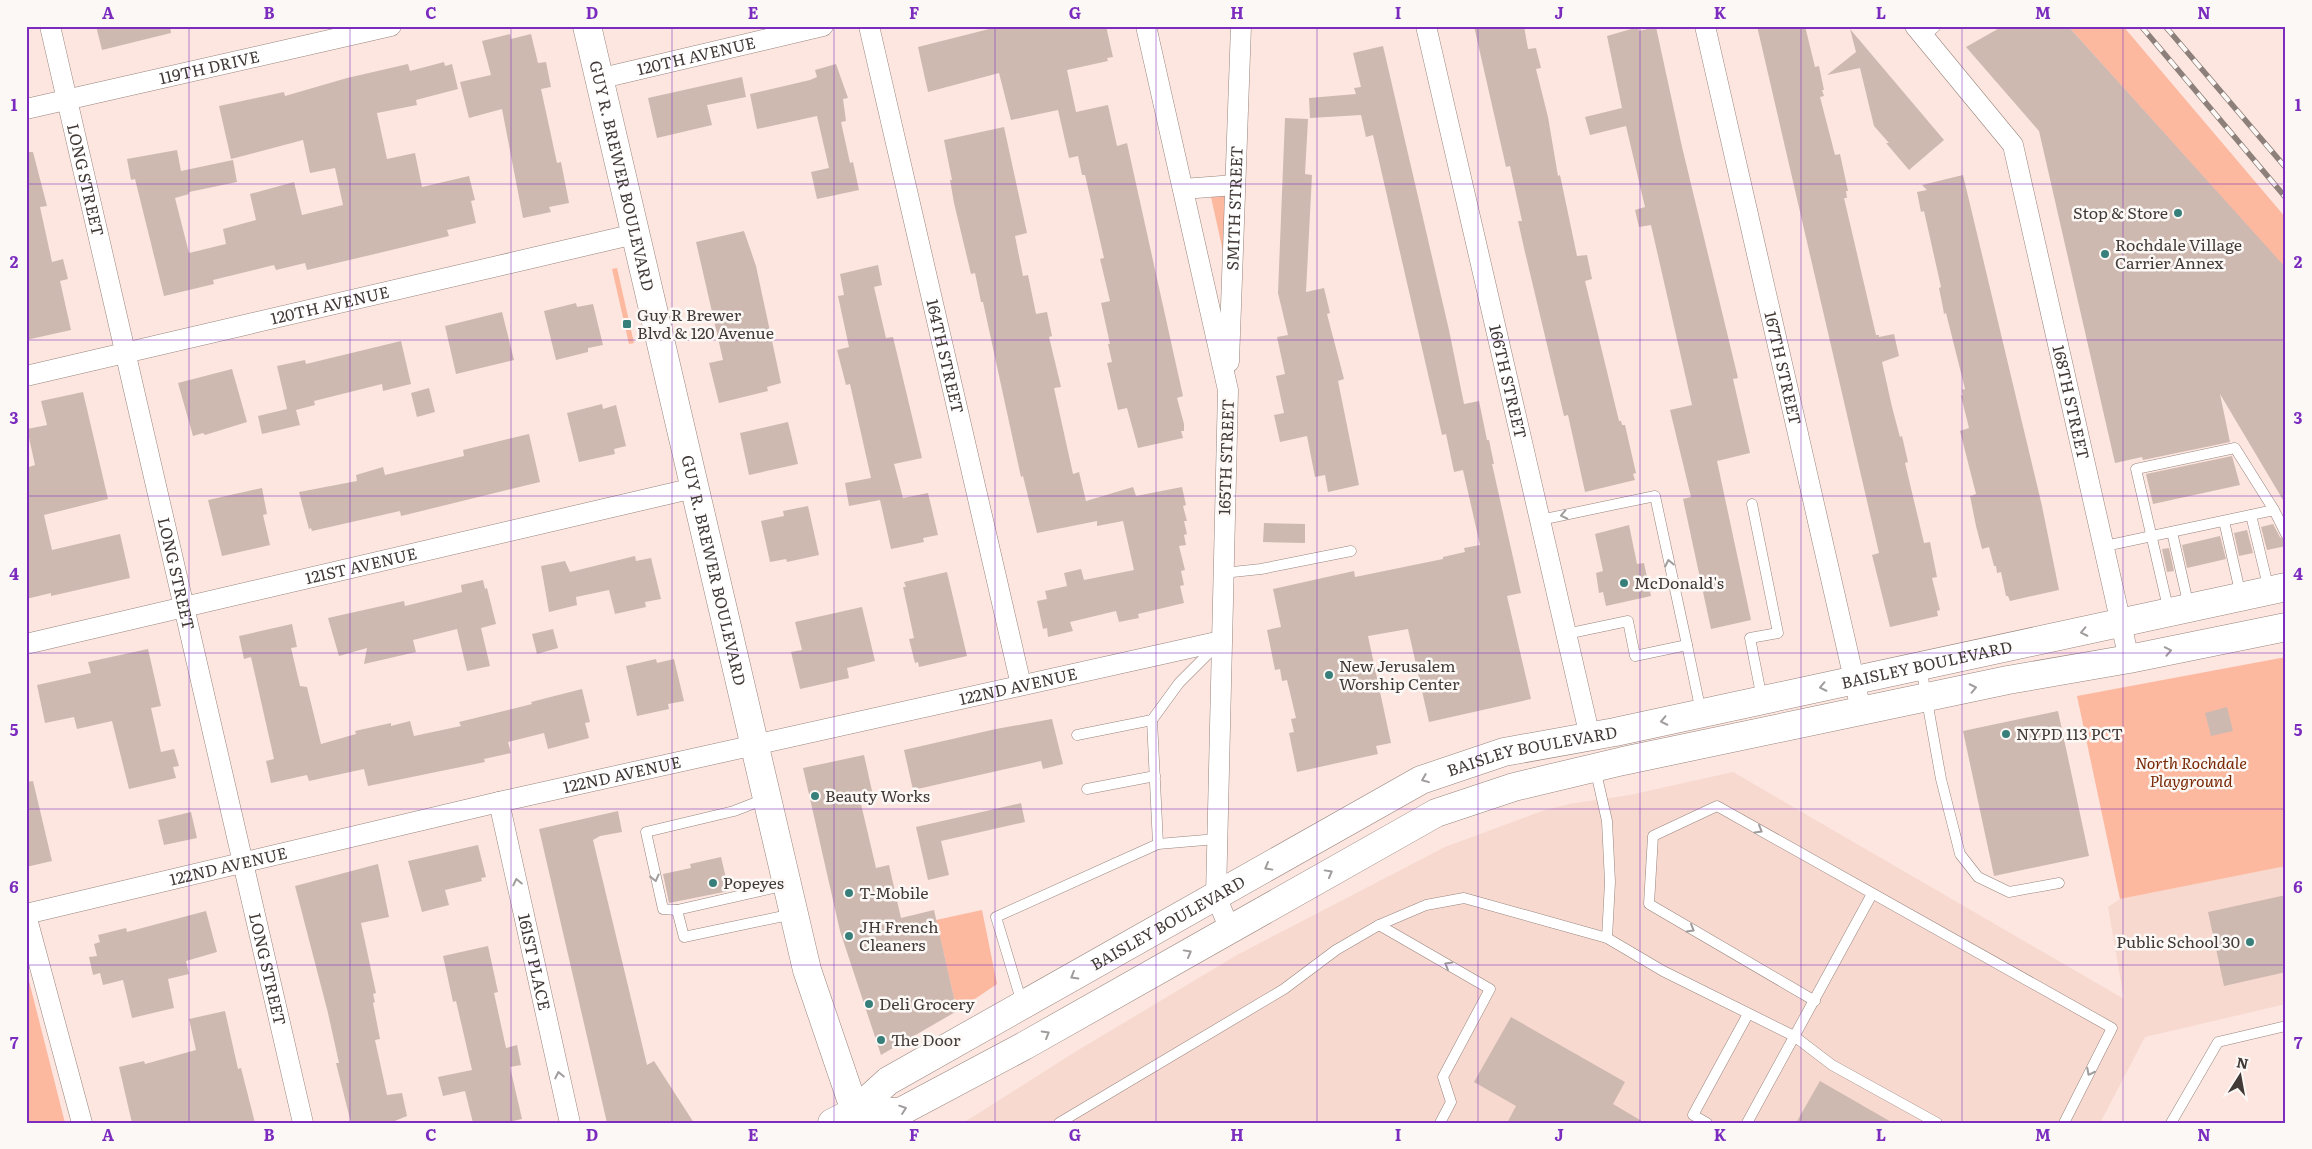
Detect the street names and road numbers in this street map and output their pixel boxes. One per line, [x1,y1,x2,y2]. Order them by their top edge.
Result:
street label: 120TH AVENUE [634,29,758,80]
street label: 119TH DRIVE [157,43,262,89]
street label: GUY R. BREWER BOULEVARD [584,58,661,293]
street label: LONG STREET [62,121,111,239]
street label: SMITH STREET [1219,145,1248,271]
street label: 120TH AVENUE [268,279,391,330]
street label: 164TH STREET [921,297,971,416]
street label: 167TH STREET [1759,309,1809,427]
street label: 166TH STREET [1484,322,1534,441]
street label: 168TH STREET [2047,343,2097,462]
street label: 165TH STREET [1211,398,1239,515]
street label: GUY R. BREWER BOULEVARD [676,452,753,688]
street label: LONG STREET [153,515,202,632]
street label: 121ST AVENUE [303,540,419,589]
street label: BAISLEY BOULEVARD [1839,634,2014,694]
street label: 122ND AVENUE [957,660,1079,710]
street label: BAISLEY BOULEVARD [1444,719,1619,781]
street label: 122ND AVENUE [560,749,683,798]
street label: 122ND AVENUE [167,840,289,891]
street label: BAISLEY BOULEVARD [1086,869,1249,975]
street label: LONG STREET [244,910,293,1028]
street label: 161ST PLACE [513,911,558,1013]

